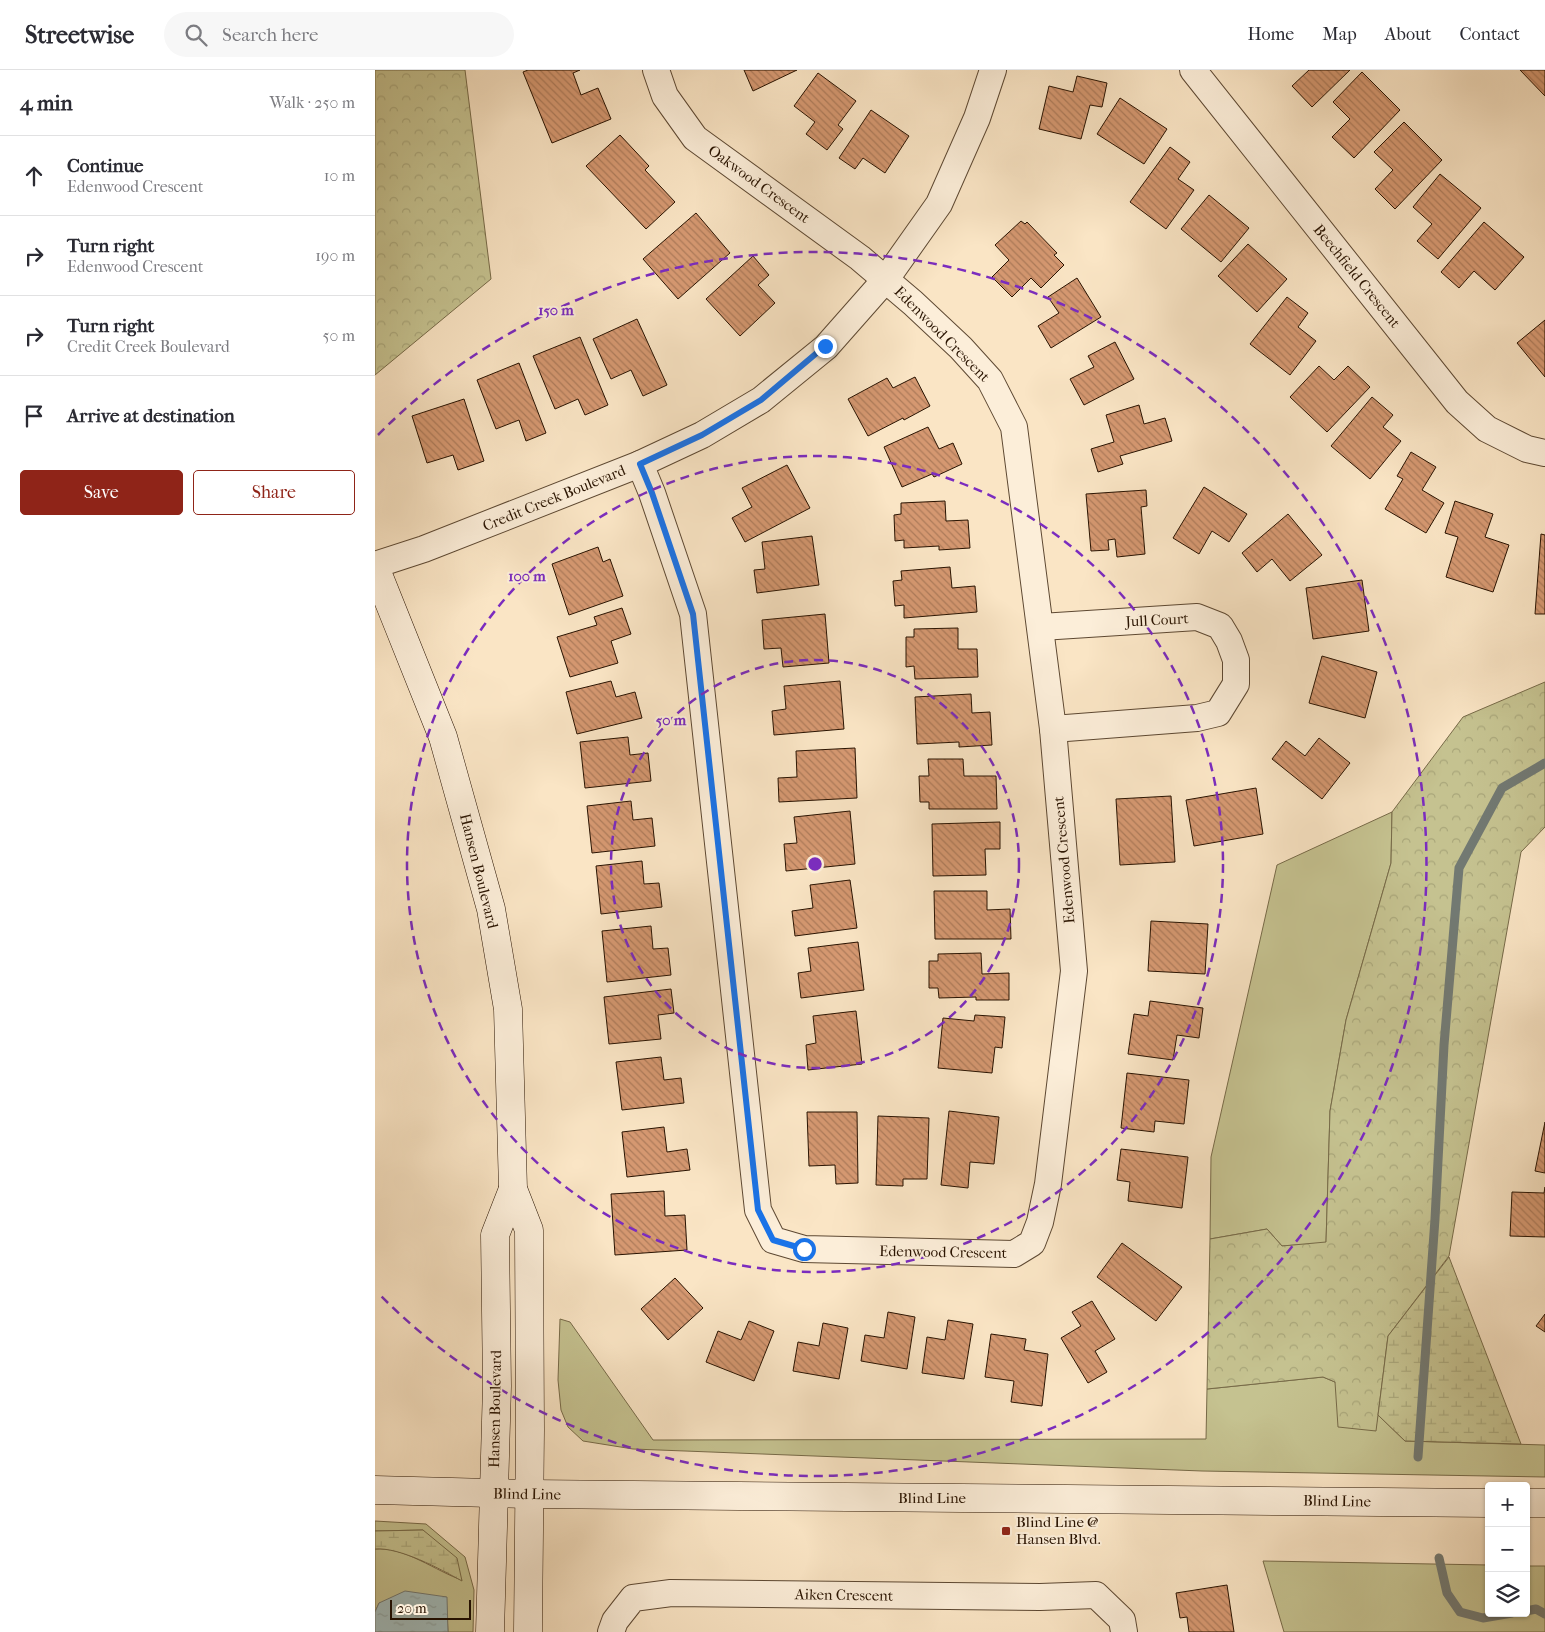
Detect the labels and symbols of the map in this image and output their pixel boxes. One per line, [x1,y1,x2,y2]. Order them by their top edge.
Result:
street label: Oakwood Crescent [705,141,814,227]
street label: Beechfield Crescent [1310,221,1405,332]
street label: Edenwood Crescent [890,282,994,386]
text: 150 m [538,301,574,319]
route end [814,335,837,358]
street label: Credit Creek Boulevard [480,461,629,535]
text: 100 m [508,567,546,585]
street label: Jull Court [1124,609,1190,631]
text: 50 m [656,711,687,729]
street label: Edenwood Crescent [1049,795,1079,924]
street label: Hansen Boulevard [456,812,502,931]
centre of rings [806,855,824,873]
route start [793,1238,816,1261]
street label: Edenwood Crescent [879,1242,1008,1262]
street label: Hansen Boulevard [485,1349,505,1468]
street label: Blind Line [493,1484,562,1504]
street label: Blind Line [898,1489,967,1507]
street label: Blind Line [1303,1491,1372,1511]
place label: Blind Line @ Hansen Blvd. [1016,1513,1101,1548]
marker: Blind Line @ Hansen Blvd. [1000,1525,1012,1537]
street label: Aiken Crescent [794,1585,894,1605]
scale bar [390,1597,471,1620]

